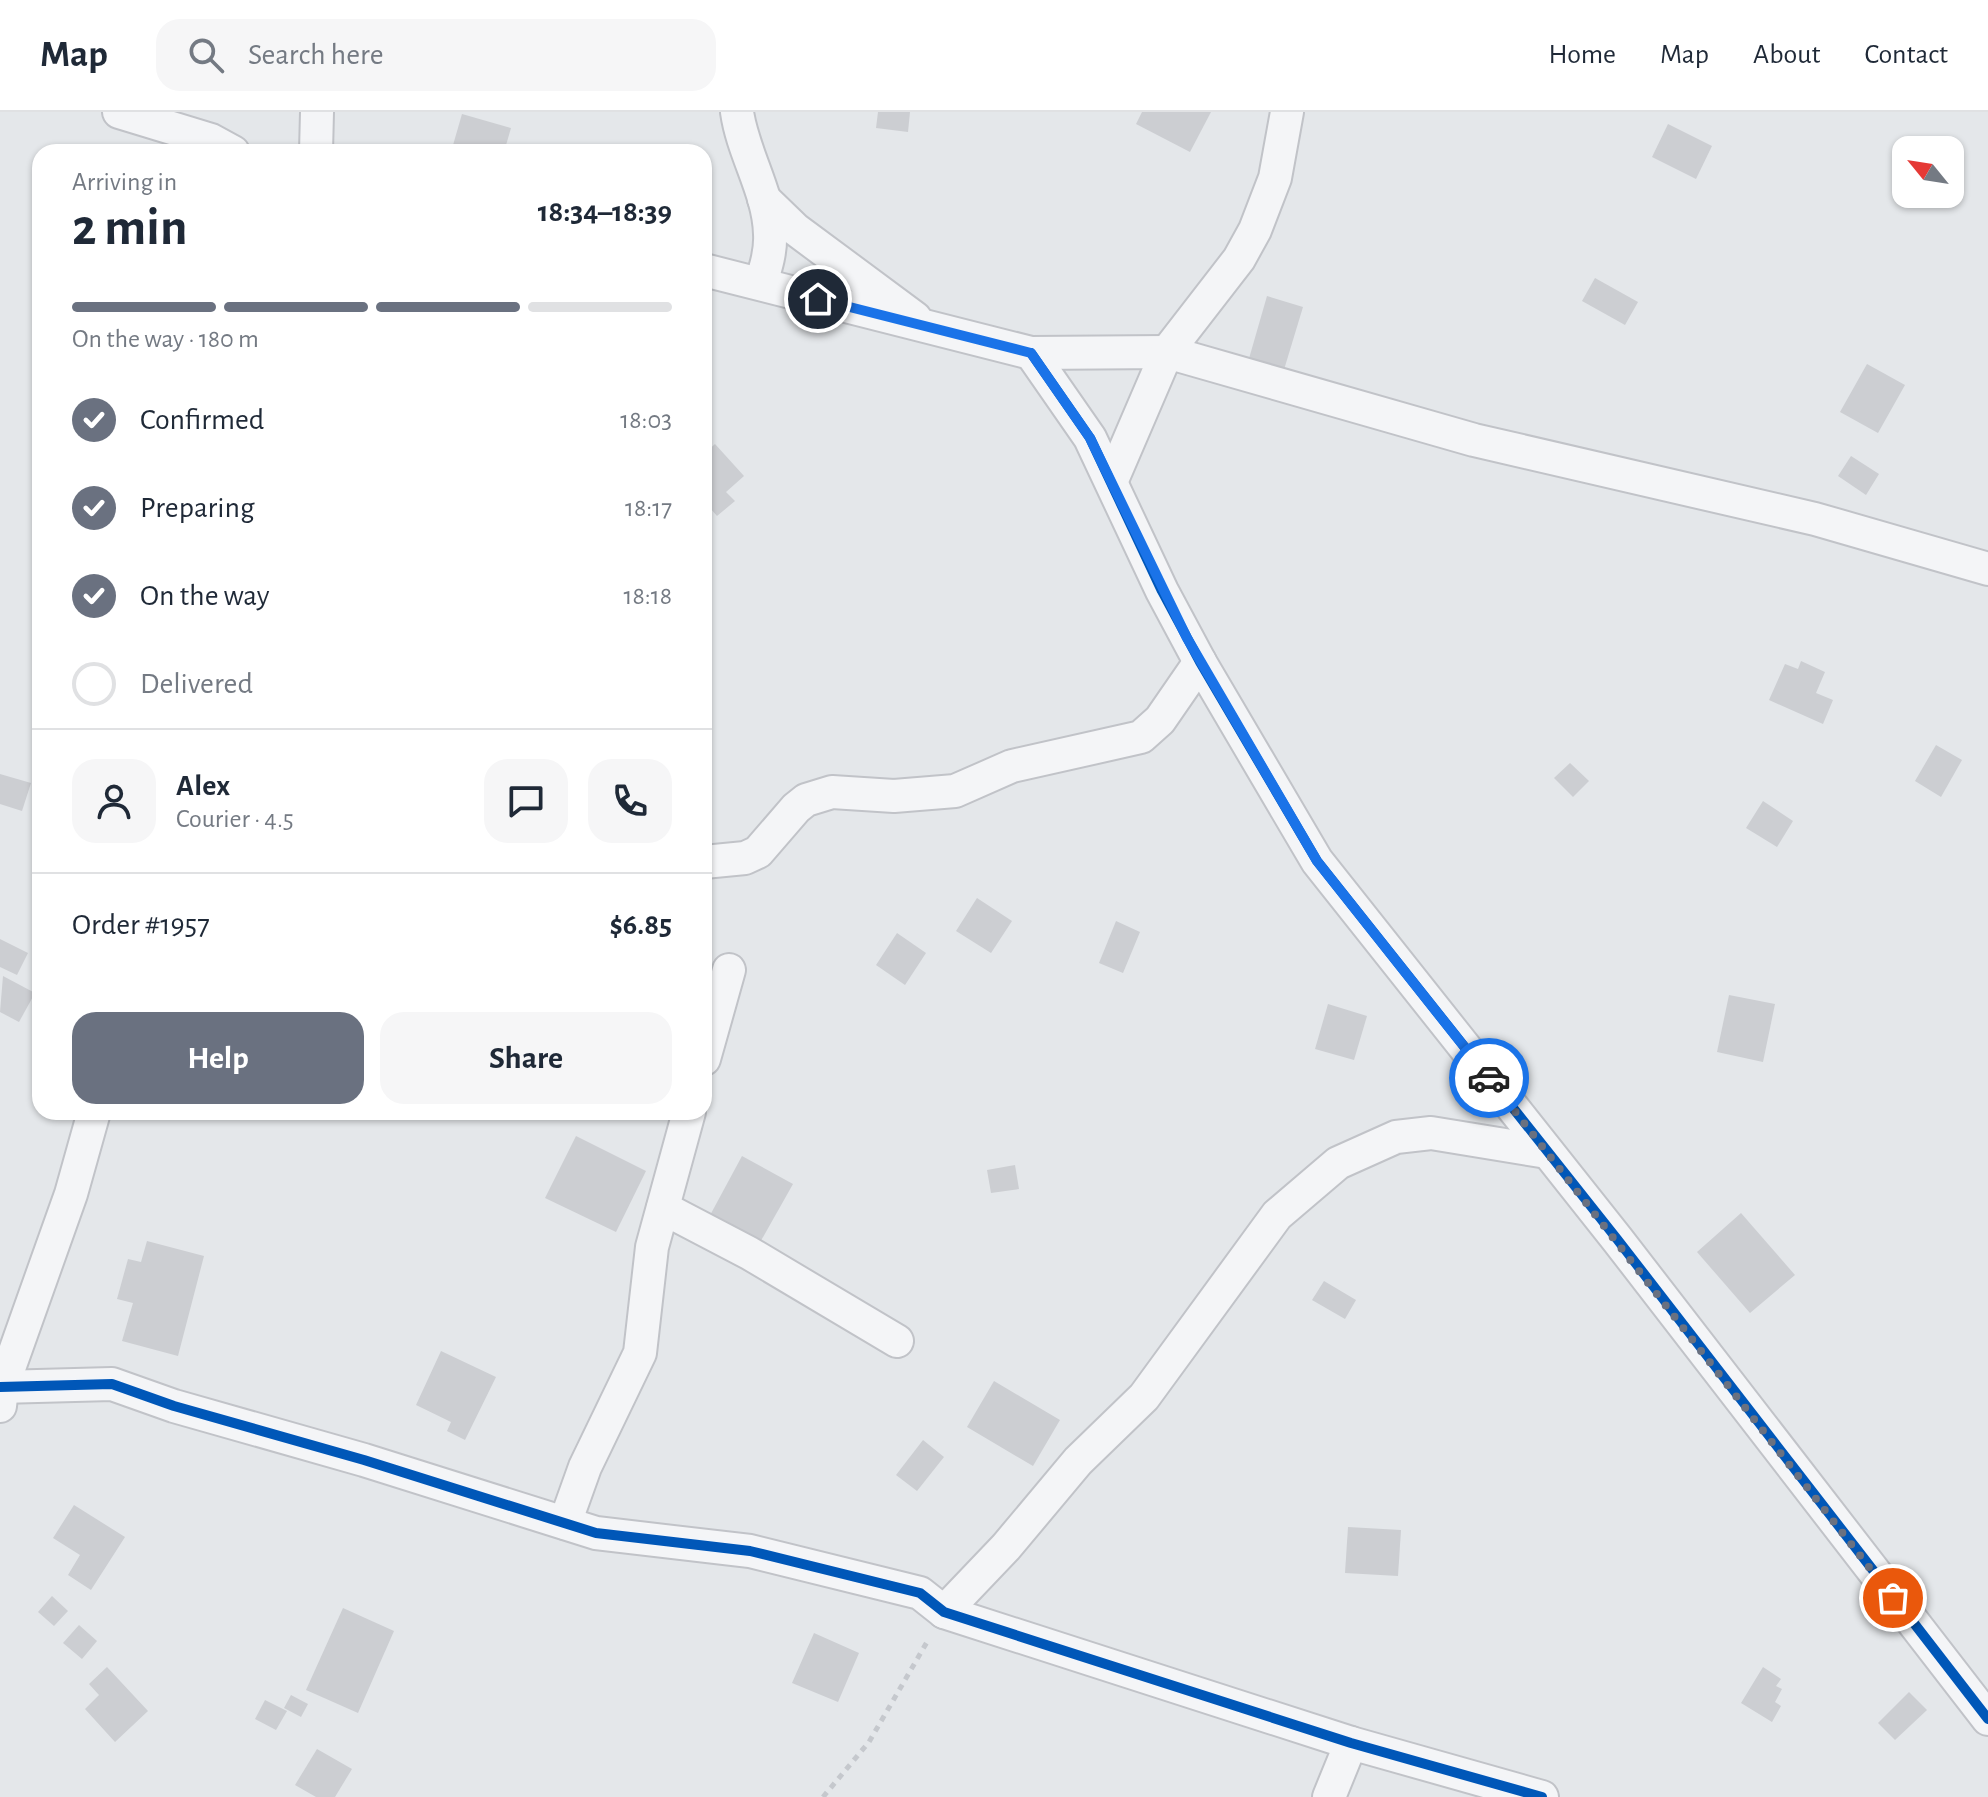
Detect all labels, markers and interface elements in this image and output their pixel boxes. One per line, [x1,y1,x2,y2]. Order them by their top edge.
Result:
search box [156,19,716,91]
icon: search [184,33,228,77]
text: Map [40,36,108,74]
text: Search here [248,40,384,70]
text: Home [1549,41,1616,69]
text: Map [1660,41,1709,69]
text: About [1753,41,1821,69]
text: Contact [1865,41,1948,69]
north arrow [1892,136,1964,208]
map controls [1892,136,1964,208]
text: Arriving in [72,169,177,195]
text: 18:34–18:39 [538,197,672,227]
text: 2 min [72,202,187,254]
pin [784,265,852,333]
icon: home [796,277,840,321]
text: On the way · 180 m [72,326,259,352]
icon: check [72,398,116,442]
text: Confirmed [140,405,264,435]
text: 18:03 [620,407,672,433]
icon: check [72,486,116,530]
text: Preparing [140,493,255,523]
text: 18:17 [625,495,672,521]
icon: check [72,574,116,618]
text: On the way [140,581,269,611]
text: 18:18 [624,583,672,609]
text: Delivered [140,669,253,699]
button: person [72,759,156,843]
button: chat [484,759,568,843]
button: phone [588,759,672,843]
text: Alex [176,771,230,801]
text: Courier · 4.5 [176,806,294,832]
text: Order #1957 [72,910,210,940]
text: $6.85 [609,910,672,940]
button: Help [72,1012,364,1104]
button: Share [380,1012,672,1104]
courier [1449,1038,1529,1118]
icon: car [1467,1056,1511,1100]
pin [1859,1564,1927,1632]
icon: bag [1871,1576,1915,1620]

